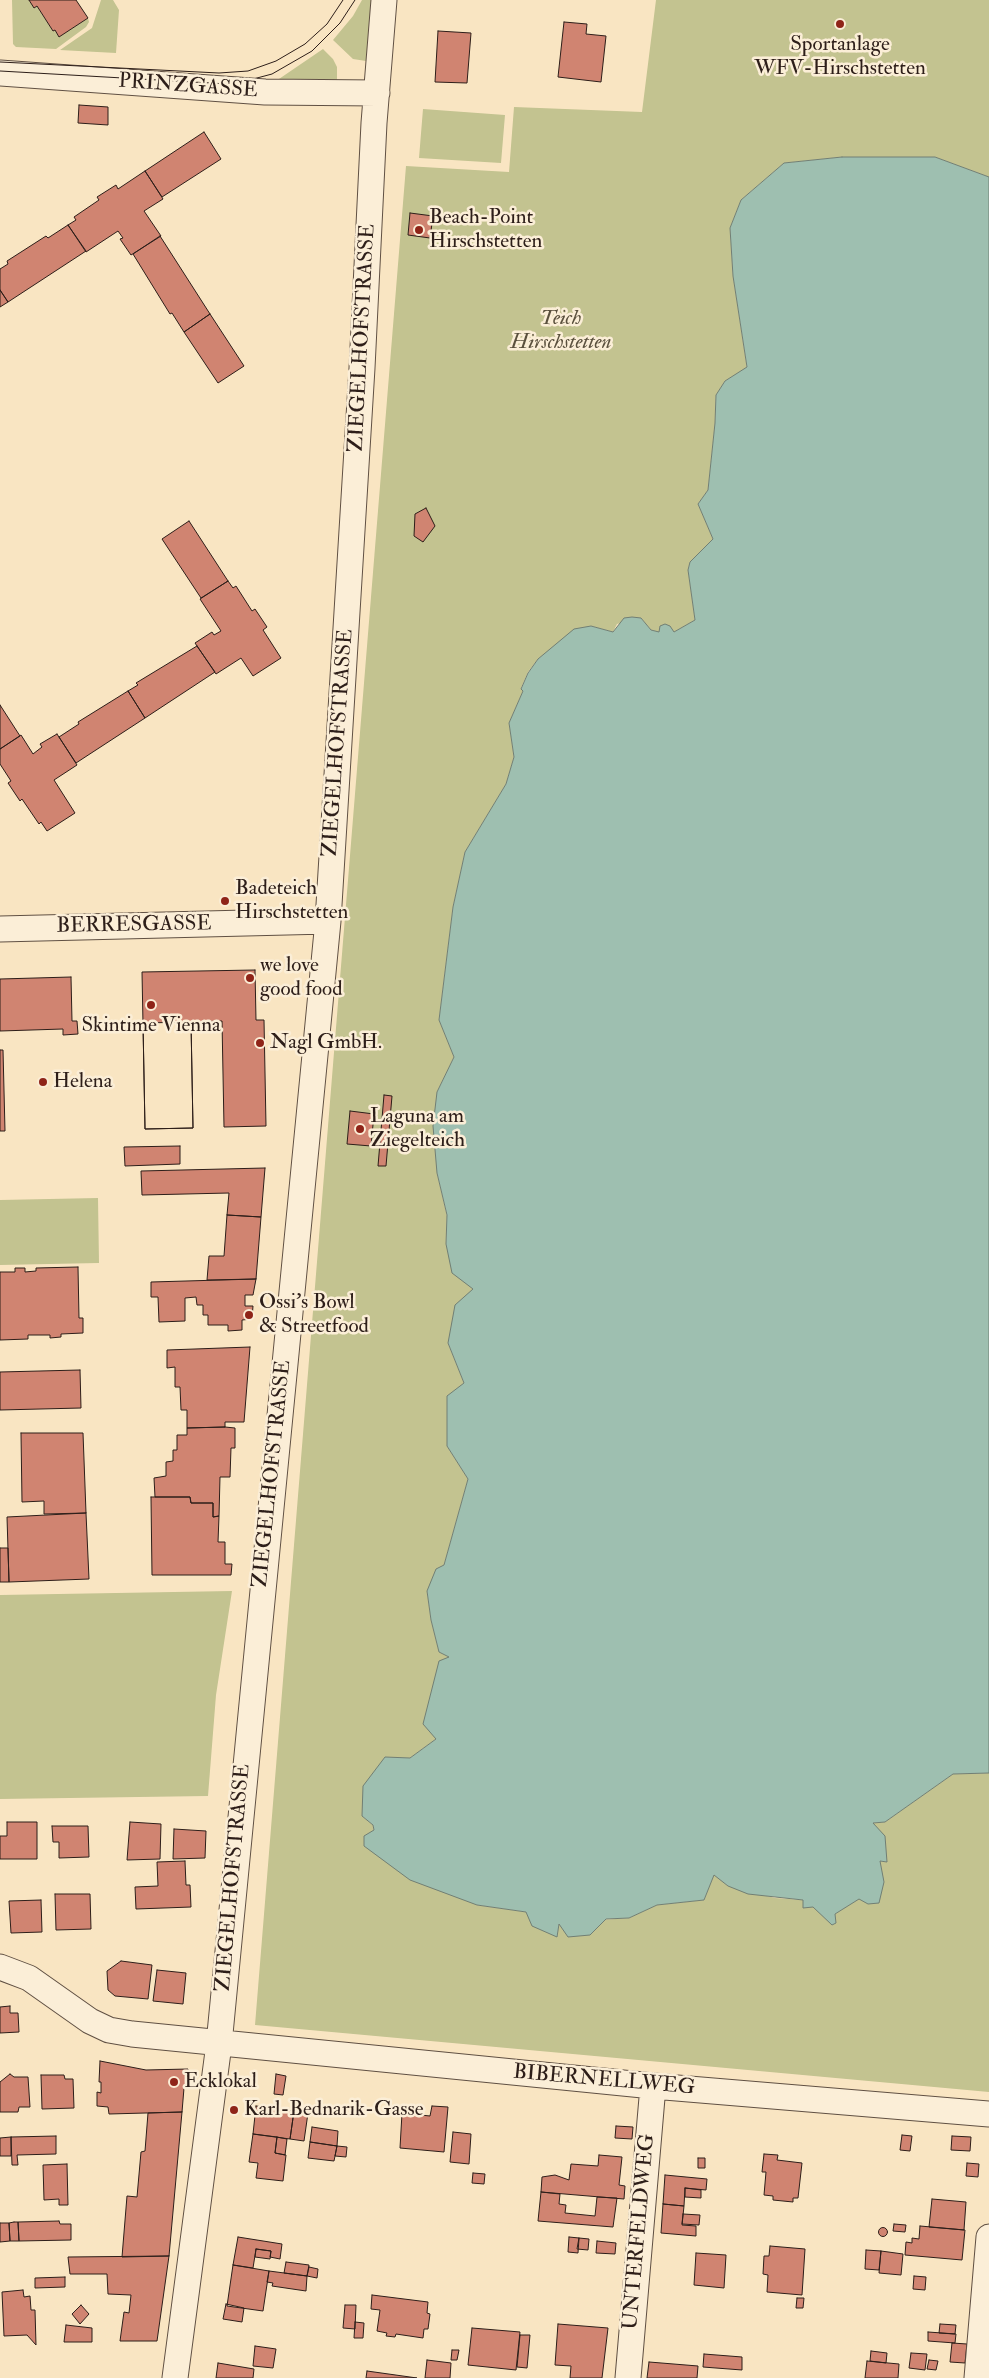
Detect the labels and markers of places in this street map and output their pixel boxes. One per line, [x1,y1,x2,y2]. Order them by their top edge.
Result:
marker: Sportanlage WFV-Hirschstetten [834,18,846,30]
place label: Sportanlage WFV-Hirschstetten [754,32,926,82]
place label: Beach-Point Hirschstetten [429,205,542,255]
marker: Beach-Point Hirschstetten [413,224,425,236]
place label: Badeteich Hirschstetten [235,876,348,926]
marker: Badeteich Hirschstetten [219,895,231,907]
place label: we love good food [260,953,343,1003]
marker: we love good food [244,972,256,984]
marker: Skintime Vienna [145,999,157,1011]
place label: Skintime Vienna [81,1013,221,1039]
place label: Nagl GmbH. [270,1030,382,1056]
marker: Nagl GmbH. [254,1037,266,1049]
place label: Helena [53,1069,112,1095]
marker: Helena [37,1076,49,1088]
place label: Laguna am Ziegelteich [370,1104,465,1154]
marker: Laguna am Ziegelteich [354,1123,366,1135]
place label: Ossi's Bowl & Streetfood [259,1290,369,1340]
marker: Ossi's Bowl & Streetfood [243,1309,255,1321]
place label: Ecklokal [184,2069,257,2095]
marker: Ecklokal [168,2076,180,2088]
place label: Karl-Bednarik-Gasse [244,2097,423,2123]
marker: Karl-Bednarik-Gasse [228,2104,240,2116]

